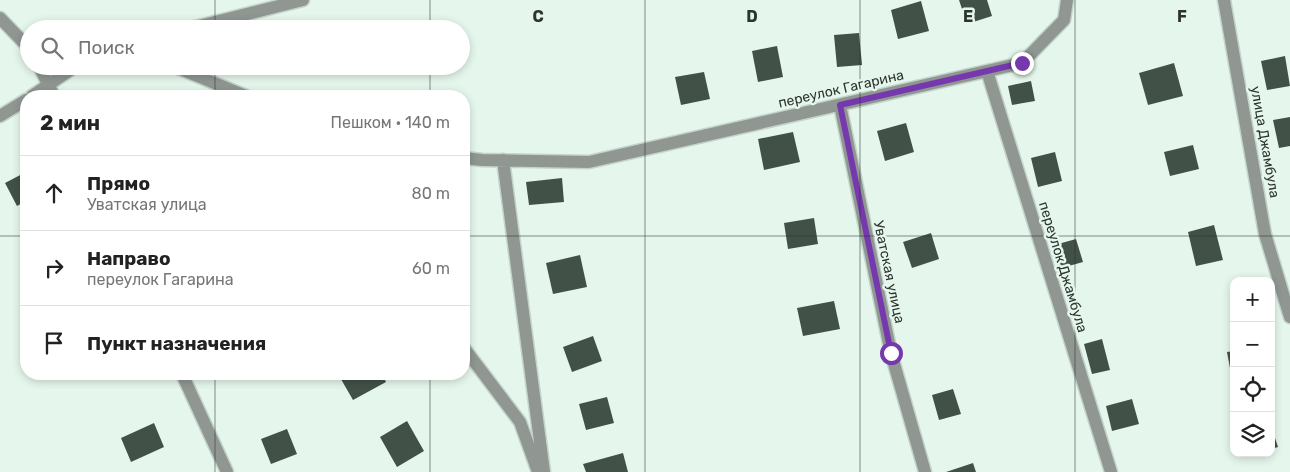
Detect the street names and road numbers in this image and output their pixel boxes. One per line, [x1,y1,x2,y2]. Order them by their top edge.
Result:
street label: переулок Гагарина [777,66,905,112]
street label: улица Джамбула [1247,85,1283,199]
street label: переулок Джамбула [1035,200,1091,334]
street label: Уватская улица [870,219,908,325]

